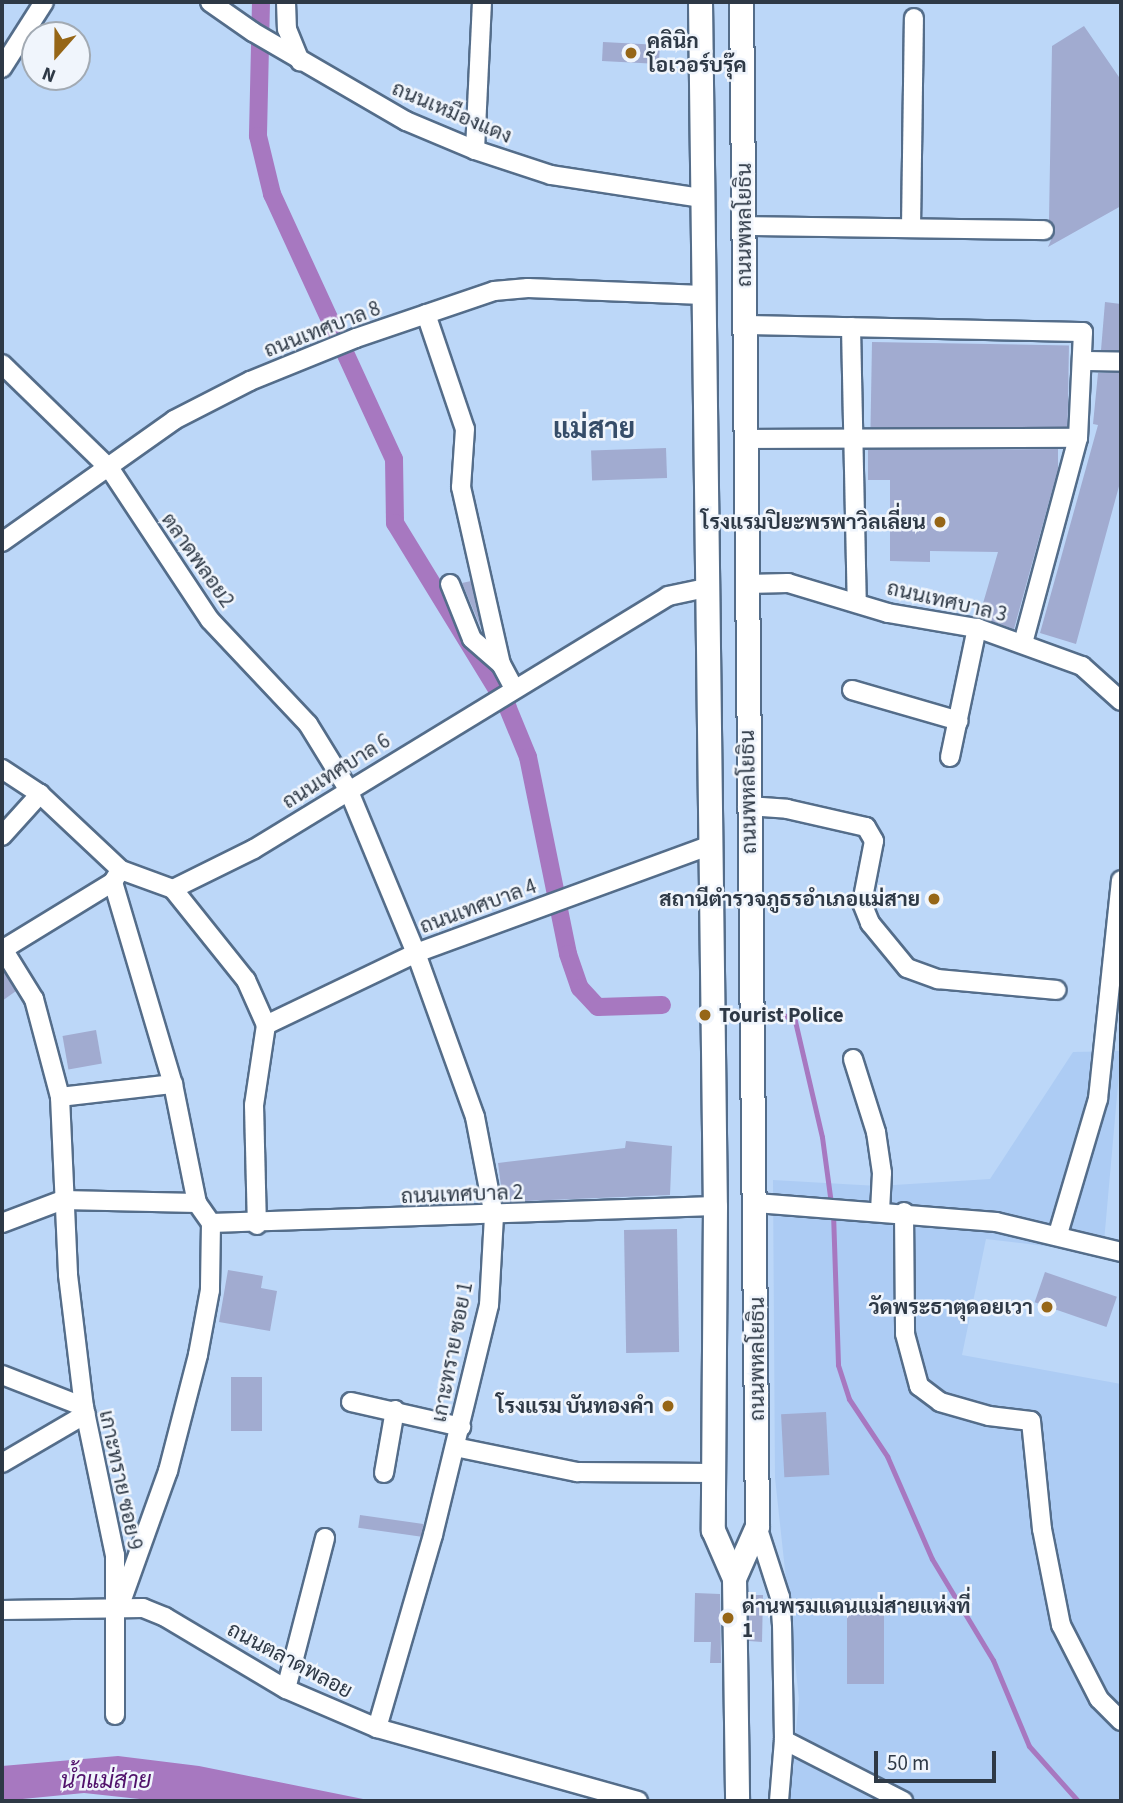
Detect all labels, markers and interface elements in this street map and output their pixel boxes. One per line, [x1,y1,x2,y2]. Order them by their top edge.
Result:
north arrow [21,21,91,91]
place label: คลินิก โอเวอร์บรุ๊ค [647,28,747,78]
marker: คลินิก โอเวอร์บรุ๊ค [621,43,641,63]
text: N [38,59,60,89]
street label: ถนนเหมืองแดง [388,75,516,149]
street label: ถนนพหลโยธิน [731,163,757,287]
street label: ถนนเทศบาล 8 [260,295,384,363]
district label: แม่สาย [553,412,635,446]
street label: ตลาดพลอย2 [156,508,240,612]
place label: โรงแรมปิยะพรพาวิลเลี่ยน [701,509,926,535]
marker: โรงแรมปิยะพรพาวิลเลี่ยน [932,514,948,530]
street label: ถนนเทศบาล 3 [885,575,1009,627]
street label: ถนนเทศบาล 6 [277,728,395,814]
street label: ถนนพหลโยธิน [734,730,762,854]
street label: ถนนเทศบาล 4 [416,873,540,939]
place label: สถานีตำรวจภูธรอำเภอแม่สาย [659,886,920,912]
marker: สถานีตำรวจภูธรอำเภอแม่สาย [926,891,942,907]
place label: Tourist Police [719,1002,844,1028]
marker: Tourist Police [697,1007,713,1023]
street label: ถนนเทศบาล 2 [400,1179,524,1209]
street label: เกาะทราย ซอย 1 [426,1280,478,1424]
place label: วัดพระธาตุดอยเวา [869,1294,1033,1320]
street label: ถนนพหลโยธิน [744,1297,770,1421]
marker: วัดพระธาตุดอยเวา [1039,1299,1055,1315]
place label: โรงแรม บันทองคํา [496,1393,654,1419]
marker: โรงแรม บันทองคํา [660,1398,676,1414]
street label: เกาะทราย ซอย 9 [94,1408,148,1552]
place label: ด่านพรมแดนแม่สายแห่งที่ 1 [742,1593,971,1643]
marker: ด่านพรมแดนแม่สายแห่งที่ 1 [720,1610,736,1626]
street label: ถนนตลาดพลอย [223,1616,357,1704]
scale bar [878,1736,1000,1780]
text: 50 m [887,1748,929,1778]
water label: น้ำแม่สาย [61,1767,151,1795]

